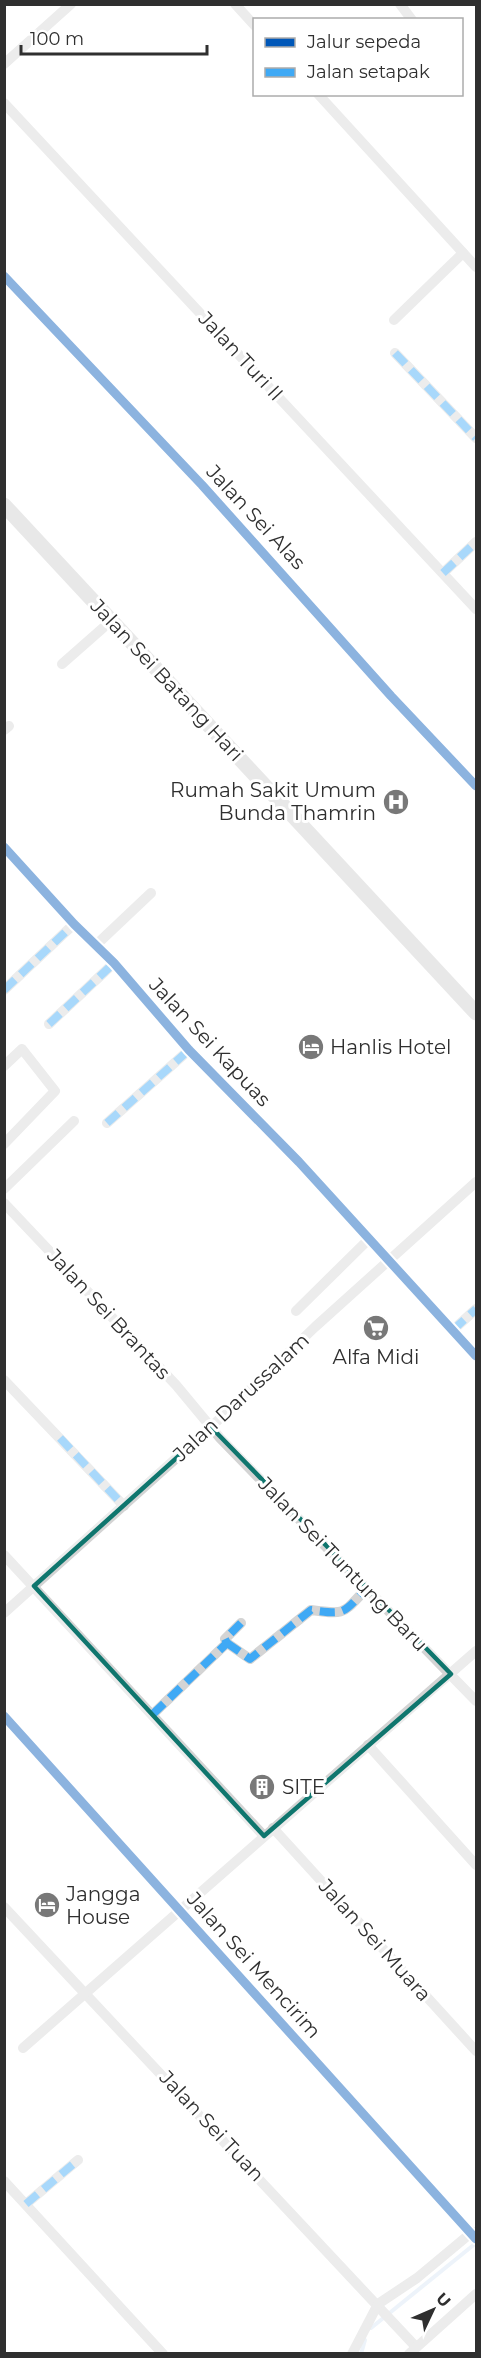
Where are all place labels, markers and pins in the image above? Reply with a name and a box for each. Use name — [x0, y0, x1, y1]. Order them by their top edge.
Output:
place label: Rumah Sakit Umum Bunda Thamrin — [170, 778, 376, 825]
hospital icon: Rumah Sakit Umum Bunda Thamrin — [381, 787, 411, 817]
hotel icon: Hanlis Hotel — [296, 1032, 326, 1062]
place label: Hanlis Hotel — [330, 1035, 451, 1059]
supermarket icon: Alfa Midi — [361, 1313, 391, 1343]
place label: Alfa Midi — [333, 1345, 419, 1369]
building icon: SITE — [247, 1772, 277, 1802]
place label: SITE — [282, 1775, 325, 1799]
place label: Jangga House — [65, 1882, 141, 1929]
hotel icon: Jangga House — [32, 1890, 62, 1920]

